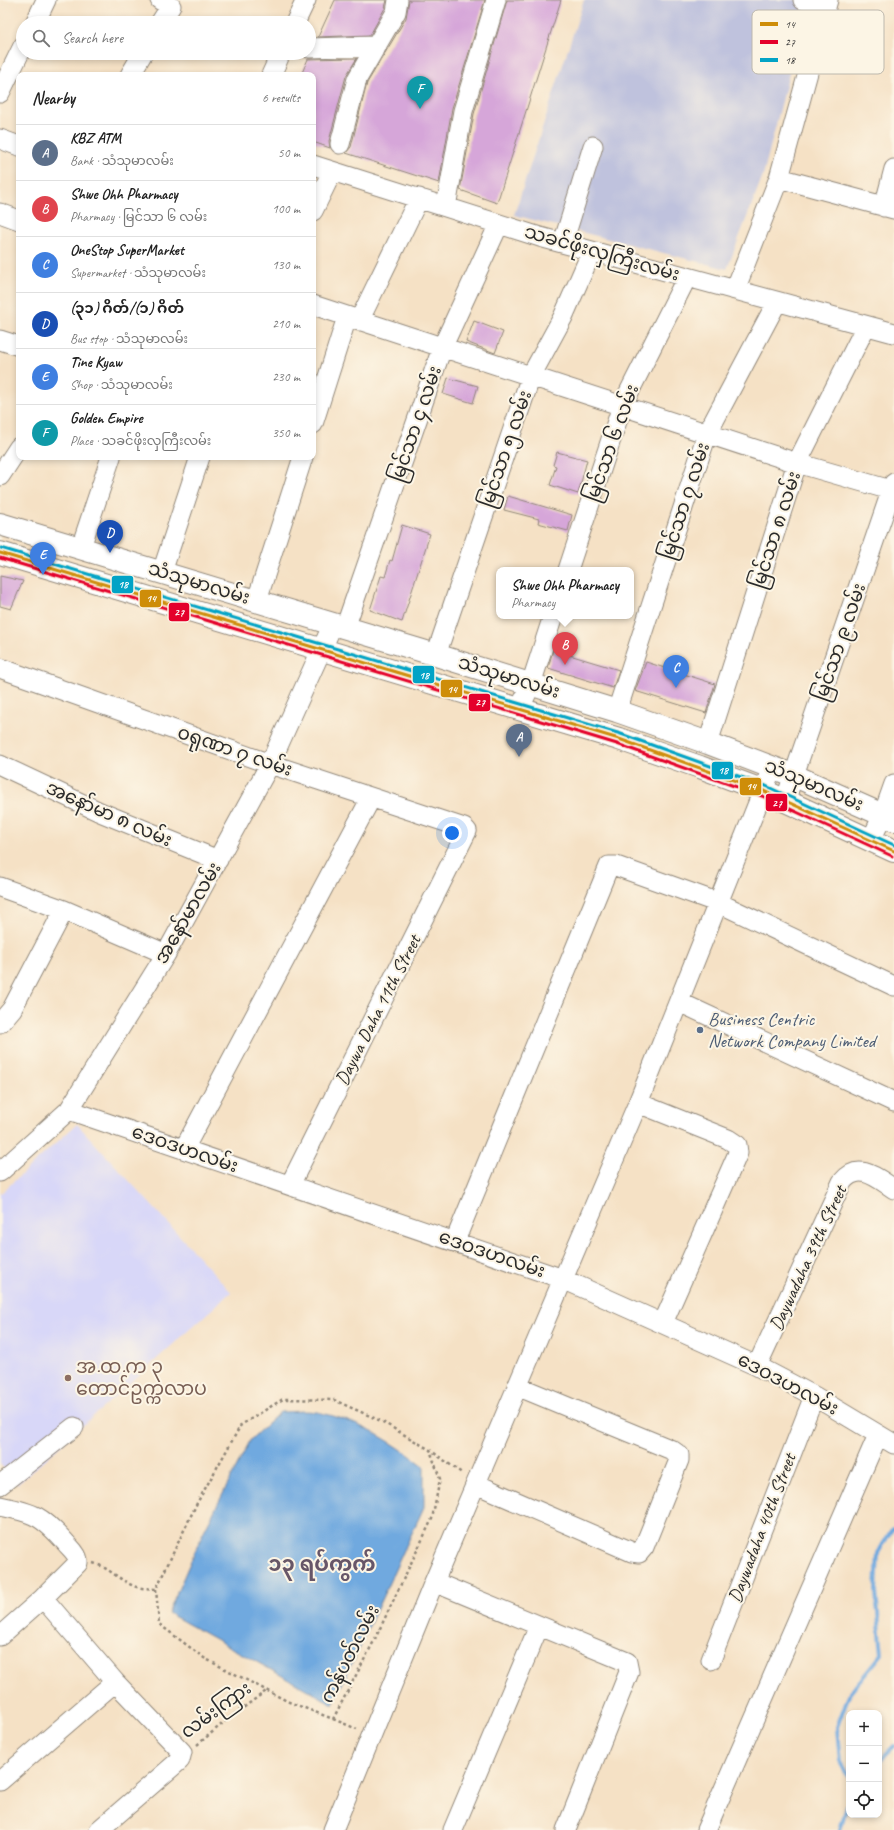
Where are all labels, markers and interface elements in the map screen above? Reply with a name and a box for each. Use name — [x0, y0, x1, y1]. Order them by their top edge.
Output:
legend — [752, 10, 884, 74]
search box — [16, 16, 316, 60]
text: 14 — [785, 17, 796, 31]
icon: search — [30, 27, 52, 49]
text: Search here — [62, 29, 123, 48]
text: 27 — [785, 35, 796, 49]
text: 18 — [785, 53, 796, 67]
pin: F — [407, 76, 433, 109]
text: Nearby — [32, 88, 75, 109]
text: 6 results — [262, 90, 300, 106]
text: KBZ ATM — [70, 129, 121, 148]
text: A — [42, 145, 48, 161]
text: 50 m — [278, 145, 300, 161]
text: Bank · သံသုမာလမ်း — [70, 153, 174, 169]
text: Shwe Ohh Pharmacy — [70, 185, 178, 204]
text: B — [42, 201, 48, 217]
text: 100 m — [272, 201, 300, 217]
text: Pharmacy · မြင်သာ ၆ လမ်း — [70, 209, 207, 225]
street label: သခင်ဖိုးလှကြီးလမ်း — [520, 216, 683, 291]
text: OneStop SuperMarket — [70, 241, 184, 260]
text: C — [42, 257, 48, 273]
text: 130 m — [272, 257, 300, 273]
text: Supermarket · သံသုမာလမ်း — [70, 265, 206, 281]
text: (၃၁) ဂိတ်/(၁) ဂိတ် — [70, 299, 184, 318]
text: D — [41, 316, 49, 332]
text: 210 m — [272, 316, 300, 332]
text: Bus stop · သံသုမာလမ်း — [70, 331, 188, 347]
text: Tine Kyaw — [70, 353, 122, 372]
street label: မြင်သာ ၄ လမ်း — [382, 362, 450, 486]
text: E — [42, 369, 48, 385]
text: 230 m — [272, 369, 300, 385]
text: Shop · သံသုမာလမ်း — [70, 377, 173, 393]
street label: မြင်သာ ၆ လမ်း — [577, 380, 647, 506]
street label: မြင်သာ ၅ လမ်း — [472, 386, 540, 512]
text: Golden Empire — [70, 409, 143, 428]
text: F — [42, 425, 48, 441]
text: 350 m — [272, 425, 300, 441]
text: Place · သခင်ဖိုးလှကြီးလမ်း — [70, 433, 211, 449]
street label: မြင်သာ ၇ လမ်း — [652, 438, 718, 564]
street label: မြင်သာ ၈ လမ်း — [743, 467, 809, 593]
pin: D — [97, 520, 123, 553]
pin: E — [30, 542, 56, 575]
street label: သံသုမာလမ်း — [144, 553, 254, 614]
popup — [496, 567, 634, 619]
line badge: 18 — [111, 575, 134, 594]
text: Shwe Ohh Pharmacy — [511, 576, 619, 595]
text: 18 — [118, 577, 130, 591]
street label: မြင်သာ ၉ လမ်း — [806, 579, 874, 705]
line badge: 14 — [139, 589, 162, 608]
text: 14 — [146, 591, 158, 605]
text: Pharmacy — [511, 595, 555, 611]
line badge: 27 — [168, 602, 190, 622]
text: 27 — [174, 605, 185, 619]
pin: B — [552, 632, 578, 665]
street label: သံသုမာလမ်း — [454, 647, 564, 708]
pin: C — [663, 655, 689, 688]
line badge: 18 — [412, 665, 435, 684]
text: 18 — [419, 668, 431, 682]
line badge: 14 — [440, 679, 463, 698]
text: 14 — [447, 682, 459, 696]
line badge: 27 — [468, 693, 491, 712]
text: 27 — [475, 695, 486, 709]
street label: ၀ရုဏာ ၇ လမ်း — [173, 717, 297, 786]
pin: A — [506, 724, 532, 757]
street label: သံသုမာလမ်း — [759, 751, 868, 820]
line badge: 18 — [711, 761, 734, 780]
text: 18 — [718, 763, 730, 777]
street label: အနော်မာ ၈ လမ်း — [41, 773, 177, 855]
line badge: 14 — [739, 777, 762, 796]
text: 14 — [746, 779, 758, 793]
line badge: 27 — [765, 793, 788, 812]
text: 27 — [772, 796, 783, 810]
your location — [442, 823, 462, 843]
street label: အနော်မာလမ်း — [147, 856, 229, 970]
street label: Daywa Daha 11th Street — [330, 929, 427, 1089]
place label: Business Centric Network Company Limited — [708, 1007, 879, 1053]
marker: Business Centric Network Company Limited — [695, 1025, 705, 1035]
street label: ဒေဝဒဟလမ်း — [129, 1117, 242, 1178]
street label: Daywadaha 39th Street — [764, 1180, 853, 1334]
street label: ဒေဝဒဟလမ်း — [436, 1222, 549, 1283]
street label: ဒေဝဒဟလမ်း — [733, 1345, 844, 1421]
place label: အ.ထ.က ၃ တောင်ဥက္ကလာပ — [76, 1355, 207, 1404]
marker: အ.ထ.က ၃ တောင်ဥက္ကလာပ — [63, 1373, 73, 1383]
street label: Daywadaha 40th Street — [723, 1449, 802, 1606]
district label: ၁၃ ရပ်ကွက် — [268, 1548, 376, 1581]
street label: ကန်ပတ်လမ်း — [312, 1599, 388, 1709]
street label: လမ်းကြား — [174, 1674, 258, 1746]
map controls — [846, 1710, 882, 1818]
button: + — [846, 1710, 882, 1746]
button: − — [846, 1746, 882, 1782]
button: locate — [846, 1782, 882, 1818]

